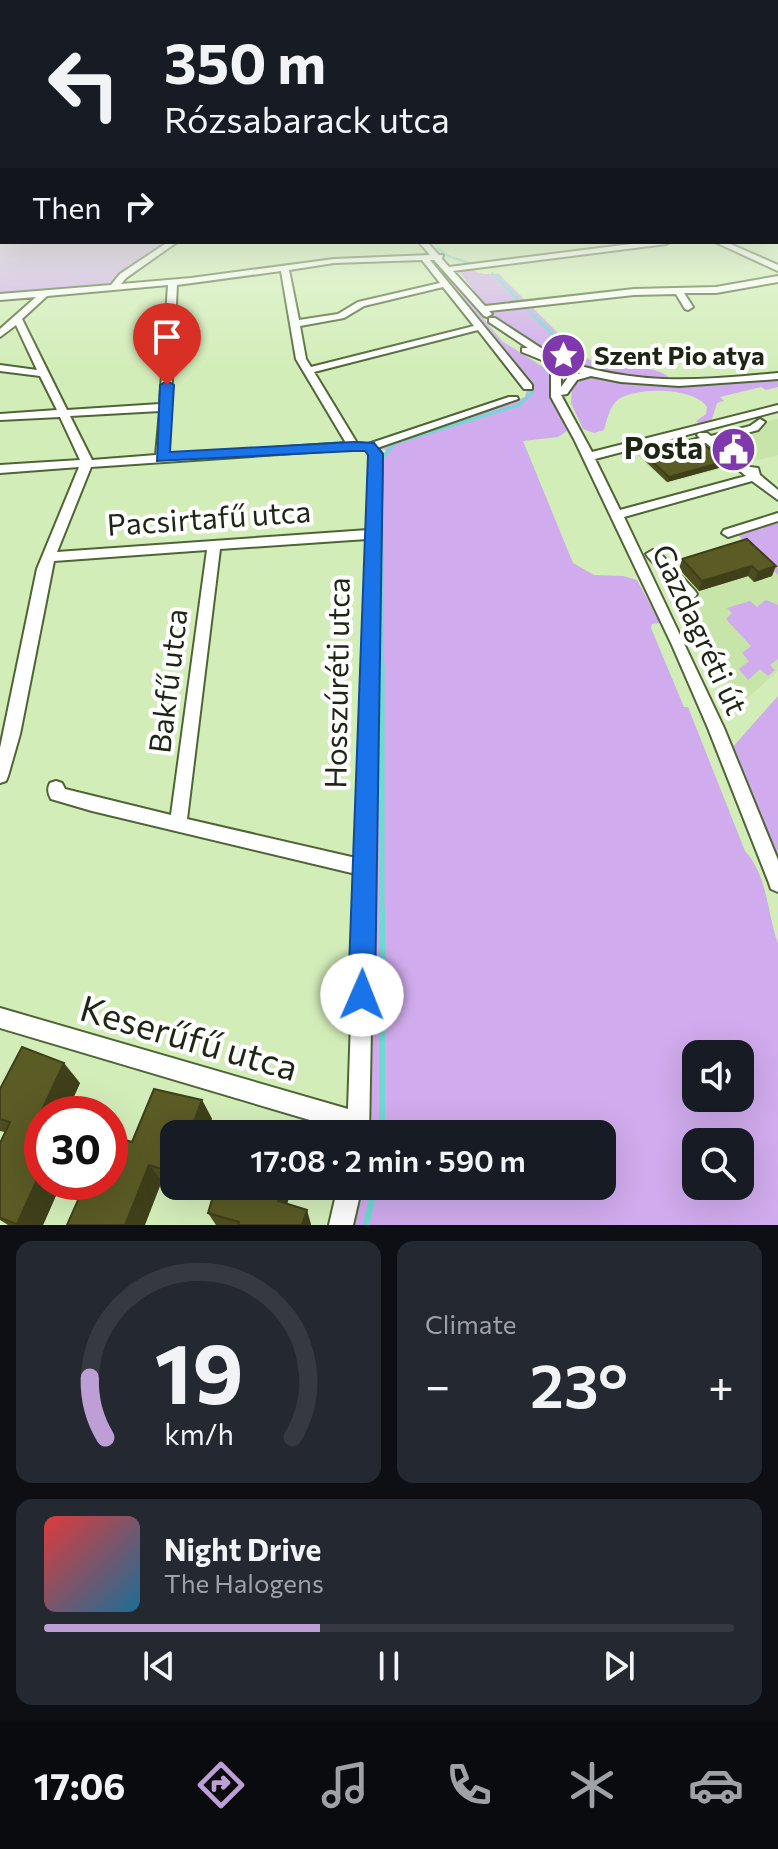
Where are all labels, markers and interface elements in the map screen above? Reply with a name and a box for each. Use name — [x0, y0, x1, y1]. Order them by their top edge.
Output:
text: 350 m — [164, 27, 326, 96]
icon: left — [32, 32, 136, 136]
text: Rózsabarack utca — [164, 96, 450, 140]
icon: right — [117, 184, 161, 228]
text: Then — [32, 188, 101, 225]
pin — [133, 303, 201, 385]
icon: arrive — [145, 315, 189, 359]
place icon: Szent Pio atya — [539, 332, 587, 380]
place label: Szent Pio atya — [594, 339, 765, 370]
public building icon: Posta — [710, 425, 758, 473]
place label: Posta — [624, 428, 703, 465]
street label: Pacsirtafű utca — [106, 491, 312, 542]
street label: Gazdagréti út — [646, 538, 757, 720]
street label: Hosszúréti utca — [315, 577, 356, 789]
street label: Bakfű utca — [139, 606, 194, 755]
position arrow — [320, 953, 404, 1037]
street label: Keserűfű utca — [76, 984, 303, 1088]
map controls — [682, 1040, 754, 1200]
button: sound — [682, 1040, 754, 1112]
speed limit sign: 30 — [24, 1096, 128, 1200]
button: search — [682, 1128, 754, 1200]
text: 17:08 · 2 min · 590 m — [250, 1141, 526, 1178]
text: Climate — [425, 1308, 517, 1339]
text: 19 — [154, 1319, 243, 1421]
text: 23° — [530, 1347, 628, 1420]
text: − — [425, 1357, 450, 1411]
text: + — [708, 1357, 734, 1411]
text: km/h — [164, 1416, 233, 1451]
text: Night Drive — [164, 1530, 321, 1567]
text: The Halogens — [164, 1567, 324, 1598]
icon: previous — [137, 1644, 181, 1688]
icon: pause — [367, 1644, 411, 1688]
icon: next — [597, 1644, 641, 1688]
icon: directions — [193, 1757, 249, 1813]
icon: music — [317, 1757, 373, 1813]
icon: phone — [441, 1757, 497, 1813]
icon: climate — [564, 1757, 620, 1813]
icon: car — [688, 1757, 744, 1813]
text: 17:06 — [34, 1763, 126, 1807]

